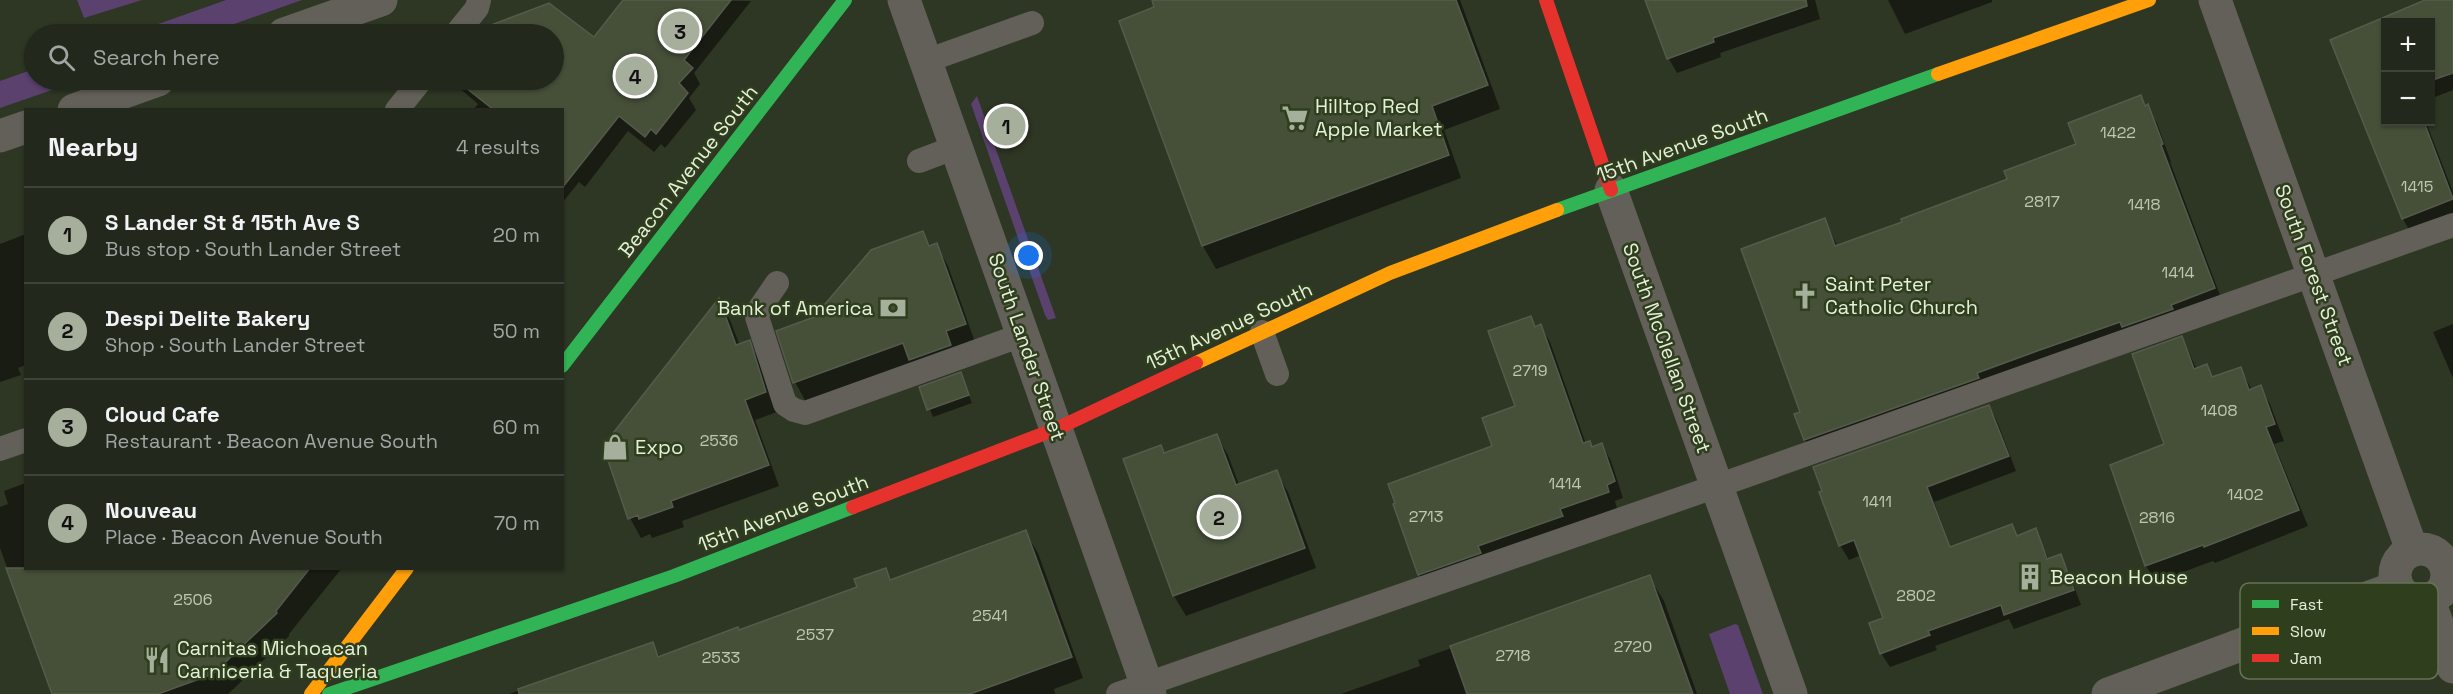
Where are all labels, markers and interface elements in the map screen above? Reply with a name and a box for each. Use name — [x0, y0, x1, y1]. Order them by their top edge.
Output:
pin: 3 — [660, 9, 700, 54]
map controls — [2381, 18, 2435, 126]
button: + — [2381, 18, 2435, 72]
search box — [24, 24, 564, 90]
icon: search — [45, 41, 78, 74]
text: Search here — [93, 43, 220, 71]
pin: 4 — [616, 54, 654, 98]
button: − — [2381, 72, 2435, 126]
street label: Beacon Avenue South — [613, 80, 763, 262]
place label: Hilltop Red Apple Market — [1315, 93, 1442, 142]
street label: 15th Avenue South — [1593, 102, 1771, 188]
supermarket icon: Hilltop Red Apple Market — [1280, 103, 1310, 133]
pin: 1 — [986, 104, 1026, 148]
house number: 1422 — [2100, 122, 2136, 143]
text: Nearby — [48, 130, 138, 164]
text: 4 results — [456, 134, 540, 160]
house number: 1415 — [2401, 176, 2433, 197]
street label: South Forest Street — [2269, 181, 2359, 369]
house number: 2817 — [2024, 191, 2060, 212]
house number: 1418 — [2128, 194, 2161, 215]
text: S Lander St & 15th Ave S — [105, 208, 360, 236]
text: 1 — [63, 222, 72, 248]
text: 20 m — [493, 222, 540, 248]
text: Bus stop · South Lander Street — [105, 236, 401, 262]
street label: South McClellan Street — [1617, 239, 1717, 457]
your location — [1014, 241, 1043, 270]
street label: South Lander Street — [983, 250, 1071, 444]
house number: 1414 — [2162, 262, 2194, 283]
place label: Saint Peter Catholic Church — [1825, 271, 1978, 320]
street label: 15th Avenue South — [1142, 276, 1316, 376]
church icon: Saint Peter Catholic Church — [1790, 281, 1820, 311]
bank icon: Bank of America — [878, 293, 908, 323]
place label: Bank of America — [717, 295, 873, 321]
text: Despi Delite Bakery — [105, 304, 310, 332]
text: 2 — [62, 318, 73, 344]
text: 50 m — [493, 318, 540, 344]
text: Shop · South Lander Street — [105, 332, 365, 358]
house number: 2719 — [1513, 360, 1547, 381]
text: Cloud Cafe — [105, 400, 220, 428]
house number: 1408 — [2201, 400, 2237, 421]
text: 3 — [61, 414, 74, 440]
text: 60 m — [493, 414, 540, 440]
text: Restaurant · Beacon Avenue South — [105, 428, 438, 454]
house number: 2536 — [700, 430, 738, 451]
shop icon: Expo — [600, 432, 630, 462]
place label: Expo — [635, 434, 683, 460]
street label: 15th Avenue South — [694, 468, 872, 558]
house number: 1414 — [1549, 473, 1581, 494]
house number: 1402 — [2227, 484, 2263, 505]
house number: 1411 — [1862, 491, 1892, 512]
pin: 2 — [1200, 494, 1238, 540]
text: Nouveau — [105, 496, 197, 524]
house number: 2713 — [1409, 506, 1443, 527]
house number: 2816 — [2139, 507, 2175, 528]
text: 4 — [61, 510, 74, 536]
text: 70 m — [494, 510, 540, 536]
text: Place · Beacon Avenue South — [105, 524, 383, 550]
building icon: Beacon House — [2015, 562, 2045, 592]
place label: Beacon House — [2050, 564, 2188, 590]
legend — [2240, 583, 2438, 679]
house number: 2802 — [1896, 585, 1936, 606]
house number: 2506 — [173, 589, 213, 610]
text: Fast — [2290, 594, 2323, 615]
house number: 2541 — [972, 605, 1008, 626]
text: Slow — [2290, 621, 2326, 642]
house number: 2537 — [796, 624, 834, 645]
place label: Carnitas Michoacan Carniceria & Taqueria — [177, 635, 378, 684]
house number: 2720 — [1614, 636, 1652, 657]
restaurant icon: Carnitas Michoacan Carniceria & Taqueria — [142, 645, 172, 675]
house number: 2718 — [1495, 645, 1531, 666]
house number: 2533 — [702, 647, 740, 668]
text: Jam — [2290, 648, 2322, 669]

